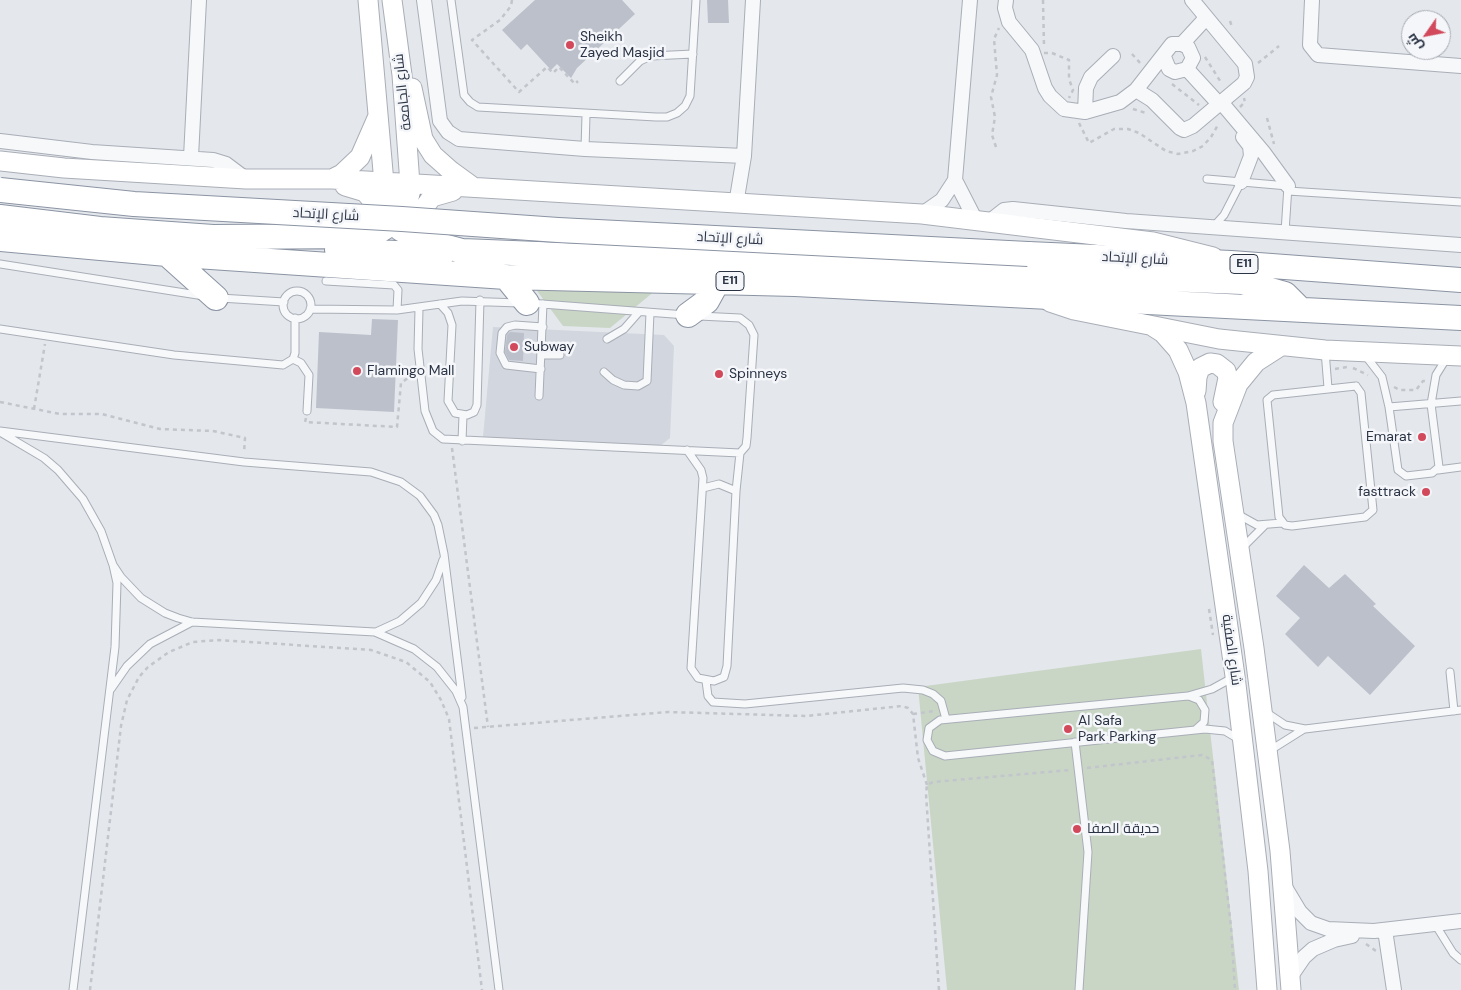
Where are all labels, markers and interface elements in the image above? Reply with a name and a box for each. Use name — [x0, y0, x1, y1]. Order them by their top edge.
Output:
north arrow — [1401, 10, 1451, 60]
place label: Sheikh Zayed Masjid — [580, 29, 665, 62]
text: ش — [1402, 30, 1427, 55]
marker: Sheikh Zayed Masjid — [564, 39, 576, 51]
street label: شارع الجامعة — [391, 53, 415, 131]
street label: شارع الإتحاد — [292, 205, 360, 225]
street label: شارع الإتحاد — [696, 229, 764, 249]
street label: شارع الإتحاد — [1101, 249, 1169, 269]
road number: E11 — [1230, 254, 1258, 274]
road number: E11 — [716, 272, 744, 290]
place label: Subway — [524, 339, 574, 355]
marker: Subway — [508, 341, 520, 353]
place label: Flamingo Mall — [367, 363, 454, 379]
marker: Flamingo Mall — [351, 365, 363, 377]
place label: Spinneys — [729, 366, 787, 382]
marker: Spinneys — [713, 368, 725, 380]
place label: Emarat — [1366, 429, 1412, 445]
marker: Emarat — [1416, 431, 1428, 443]
place label: fasttrack — [1358, 484, 1416, 500]
marker: fasttrack — [1420, 486, 1432, 498]
street label: شارع الصفية — [1218, 613, 1244, 687]
place label: Al Safa Park Parking — [1078, 713, 1156, 746]
marker: Al Safa Park Parking — [1062, 723, 1074, 735]
place label: حديقة الصفا — [1087, 821, 1159, 837]
marker: حديقة الصفا — [1071, 823, 1083, 835]

